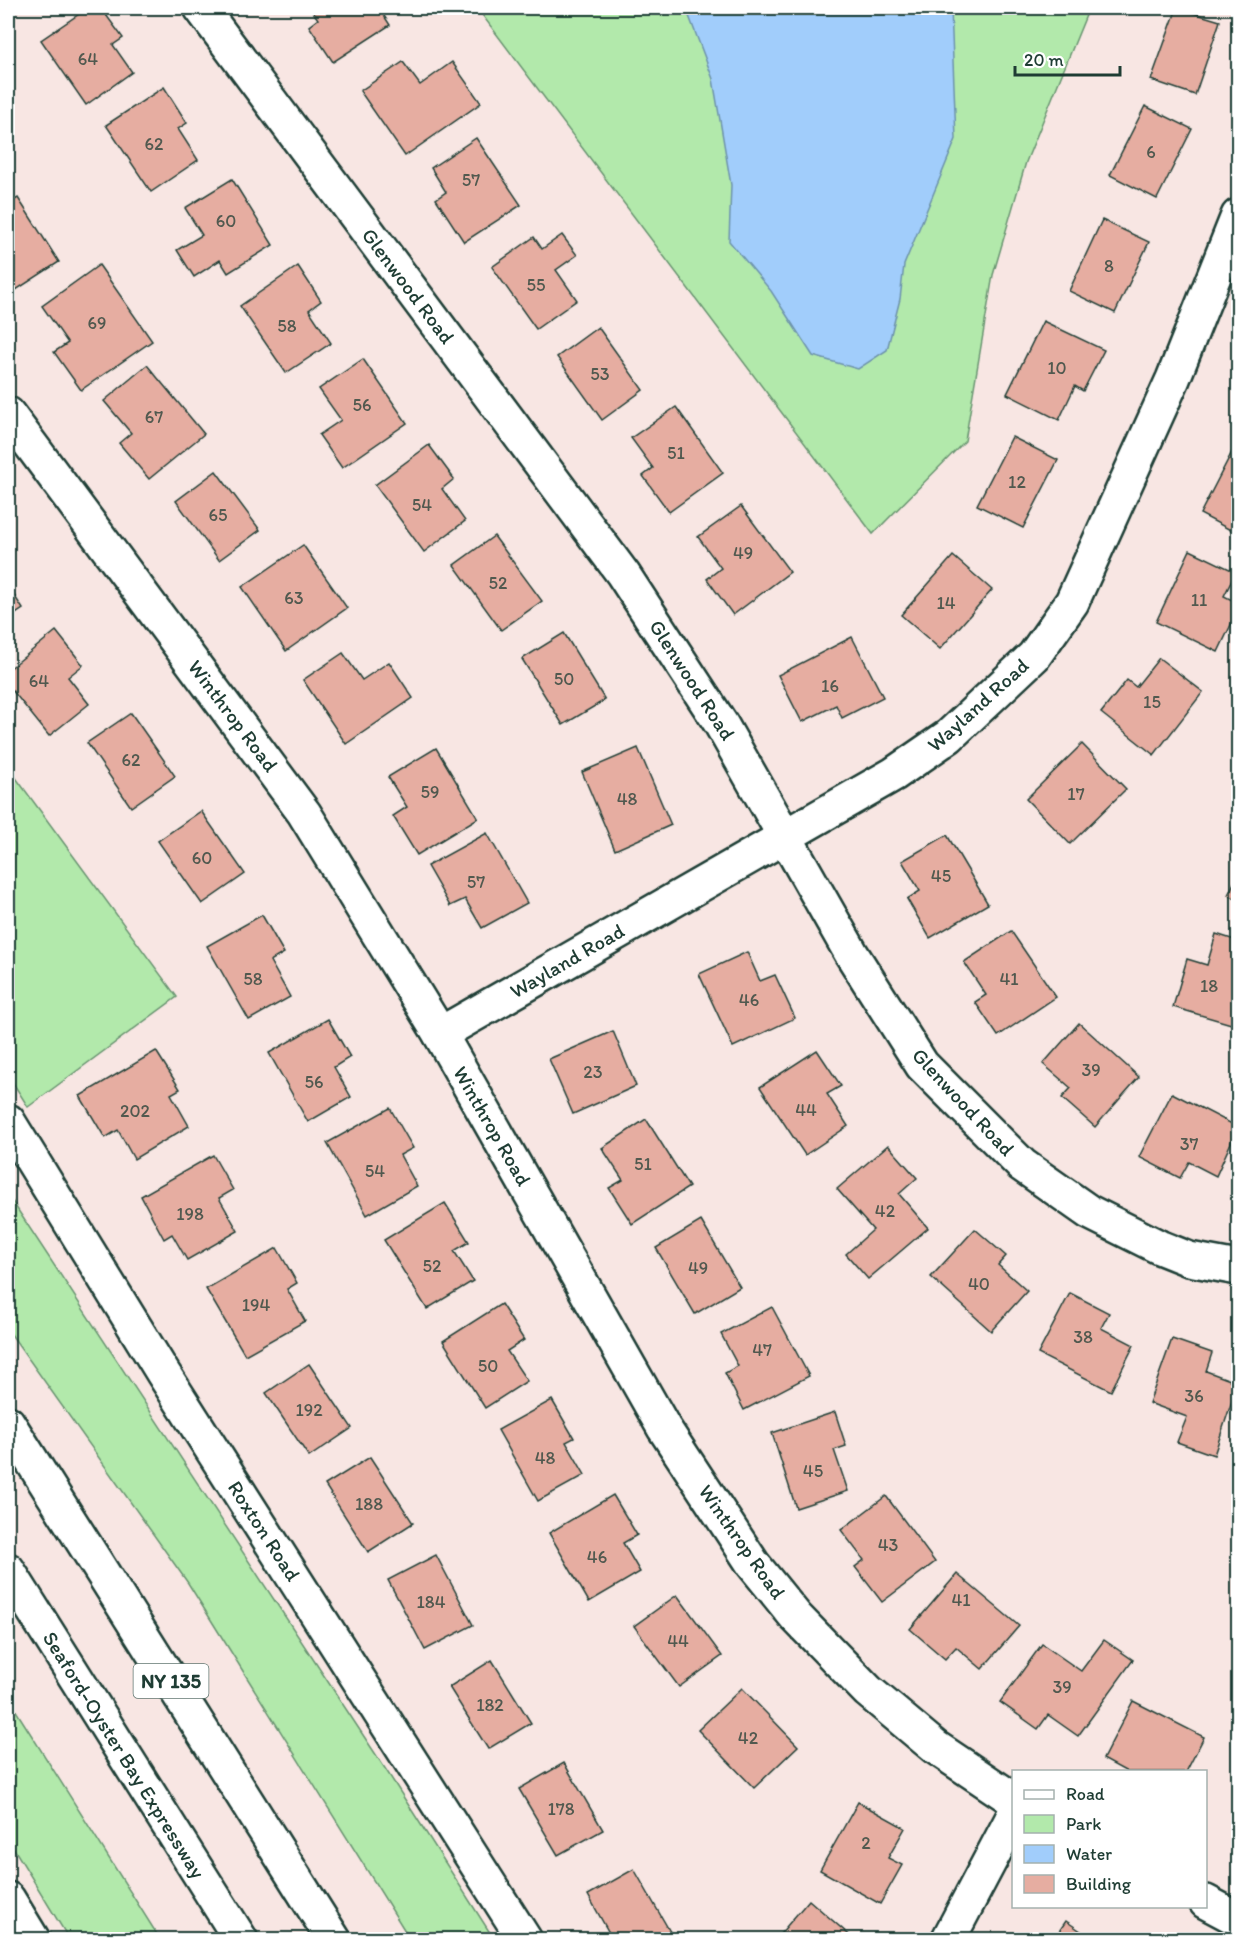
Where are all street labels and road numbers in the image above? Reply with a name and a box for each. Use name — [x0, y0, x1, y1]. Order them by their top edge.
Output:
street label: Glenwood Road — [357, 223, 460, 349]
street label: Glenwood Road — [644, 615, 741, 745]
street label: Wayland Road — [922, 653, 1034, 757]
street label: Winthrop Road — [183, 655, 284, 777]
street label: Wayland Road — [505, 918, 628, 1003]
street label: Glenwood Road — [907, 1042, 1020, 1161]
street label: Winthrop Road — [448, 1061, 537, 1191]
street label: Roxton Road — [223, 1476, 306, 1586]
street label: Winthrop Road — [694, 1480, 791, 1604]
street label: Seaford-Oyster Bay Expressway — [38, 1627, 211, 1883]
road number: NY 135 — [134, 1664, 208, 1698]

